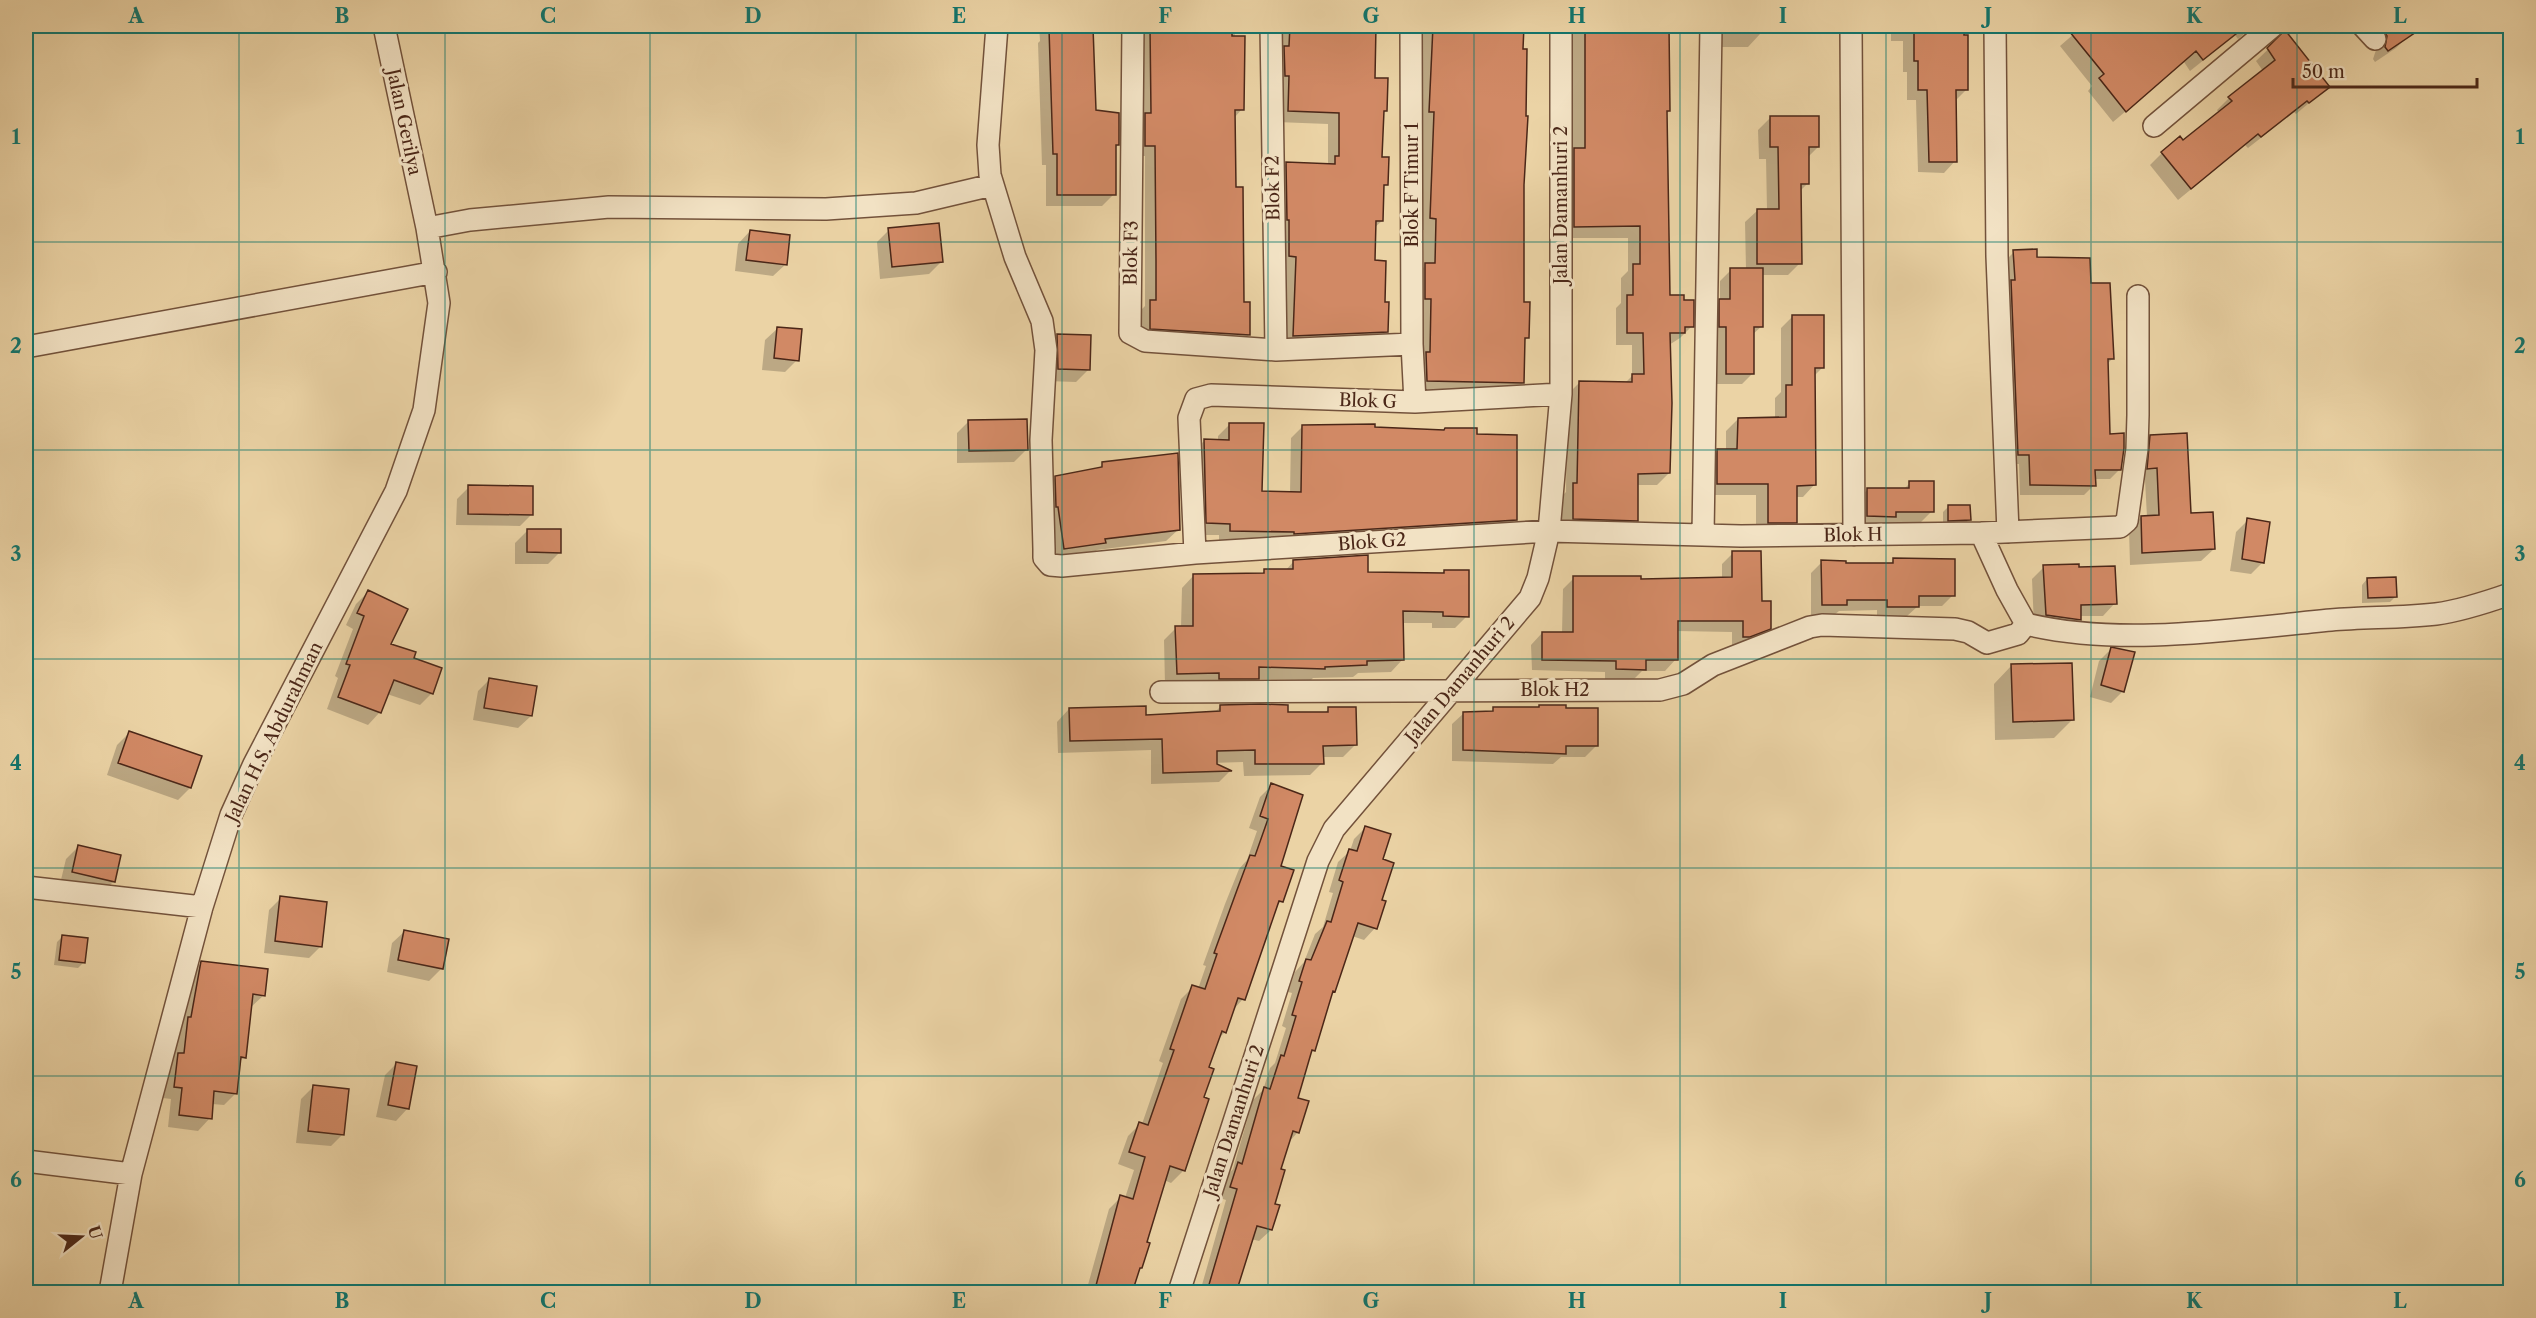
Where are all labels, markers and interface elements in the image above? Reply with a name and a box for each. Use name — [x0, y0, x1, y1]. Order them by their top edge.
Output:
text: A — [127, 4, 144, 28]
text: B — [335, 4, 350, 28]
text: C — [540, 4, 556, 28]
text: D — [744, 4, 762, 28]
text: E — [952, 4, 966, 28]
text: F — [1158, 4, 1172, 28]
text: G — [1363, 4, 1380, 28]
text: H — [1568, 4, 1586, 28]
text: I — [1779, 4, 1787, 28]
text: J — [1980, 4, 1992, 28]
text: K — [2186, 4, 2203, 28]
text: L — [2393, 4, 2407, 28]
scale bar — [2293, 51, 2478, 89]
text: 50 m — [2302, 61, 2345, 83]
street label: Jalan Gerilya — [381, 64, 426, 178]
street label: Blok F Timur 1 — [1401, 122, 1423, 248]
text: 1 — [12, 125, 21, 149]
text: 1 — [2516, 125, 2525, 149]
street label: Jalan Damanhuri 2 — [1550, 126, 1572, 287]
street label: Blok F2 — [1261, 155, 1285, 221]
street label: Blok F3 — [1119, 220, 1143, 286]
text: 2 — [10, 334, 22, 358]
text: 2 — [2514, 334, 2526, 358]
street label: Blok G — [1339, 389, 1398, 413]
street label: Blok H — [1823, 523, 1883, 547]
street label: Blok G2 — [1337, 529, 1407, 555]
text: 3 — [10, 542, 22, 566]
text: 3 — [2514, 542, 2526, 566]
street label: Jalan Damanhuri 2 — [1399, 612, 1519, 750]
street label: Jalan H.S. Abdurahman — [219, 638, 327, 829]
street label: Blok H2 — [1520, 679, 1590, 701]
text: 4 — [10, 751, 22, 775]
text: 4 — [2514, 751, 2526, 775]
text: 5 — [10, 960, 22, 984]
text: 5 — [2514, 960, 2526, 984]
street label: Jalan Damanhuri 2 — [1198, 1042, 1269, 1203]
text: 6 — [10, 1168, 22, 1192]
text: 6 — [2514, 1168, 2526, 1192]
north arrow — [51, 1207, 111, 1267]
text: U — [84, 1223, 107, 1242]
text: A — [127, 1289, 144, 1313]
text: B — [335, 1289, 350, 1313]
text: C — [540, 1289, 556, 1313]
text: D — [744, 1289, 762, 1313]
text: E — [952, 1289, 966, 1313]
text: F — [1158, 1289, 1172, 1313]
text: G — [1363, 1289, 1380, 1313]
text: H — [1568, 1289, 1586, 1313]
text: I — [1779, 1289, 1787, 1313]
text: J — [1980, 1289, 1992, 1313]
text: K — [2186, 1289, 2203, 1313]
text: L — [2393, 1289, 2407, 1313]

